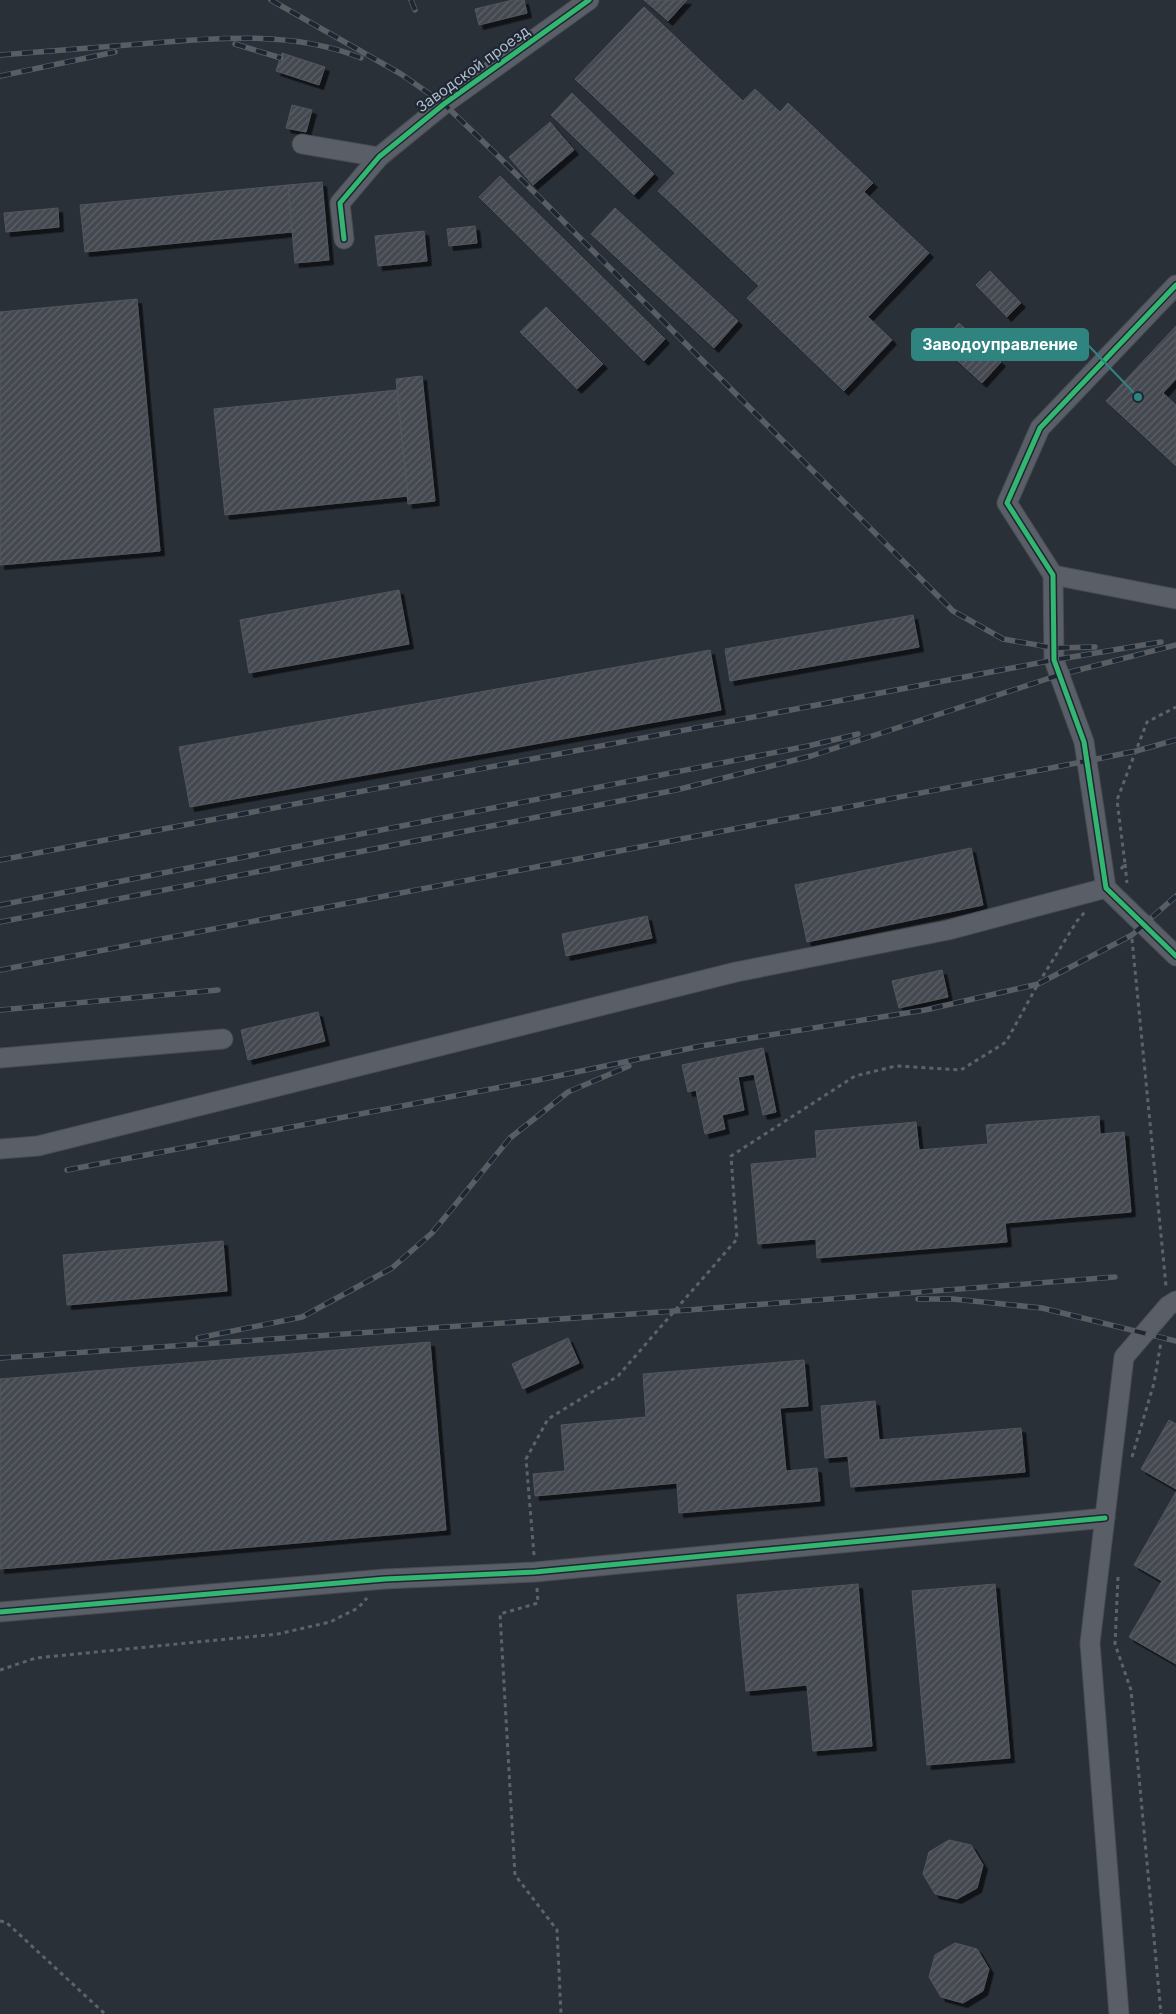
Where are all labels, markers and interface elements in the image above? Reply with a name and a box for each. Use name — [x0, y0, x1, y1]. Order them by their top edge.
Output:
street label: Заводской проезд — [412, 21, 533, 116]
callout: Заводоуправление — [912, 329, 1088, 360]
text: Заводоуправление — [922, 334, 1078, 354]

